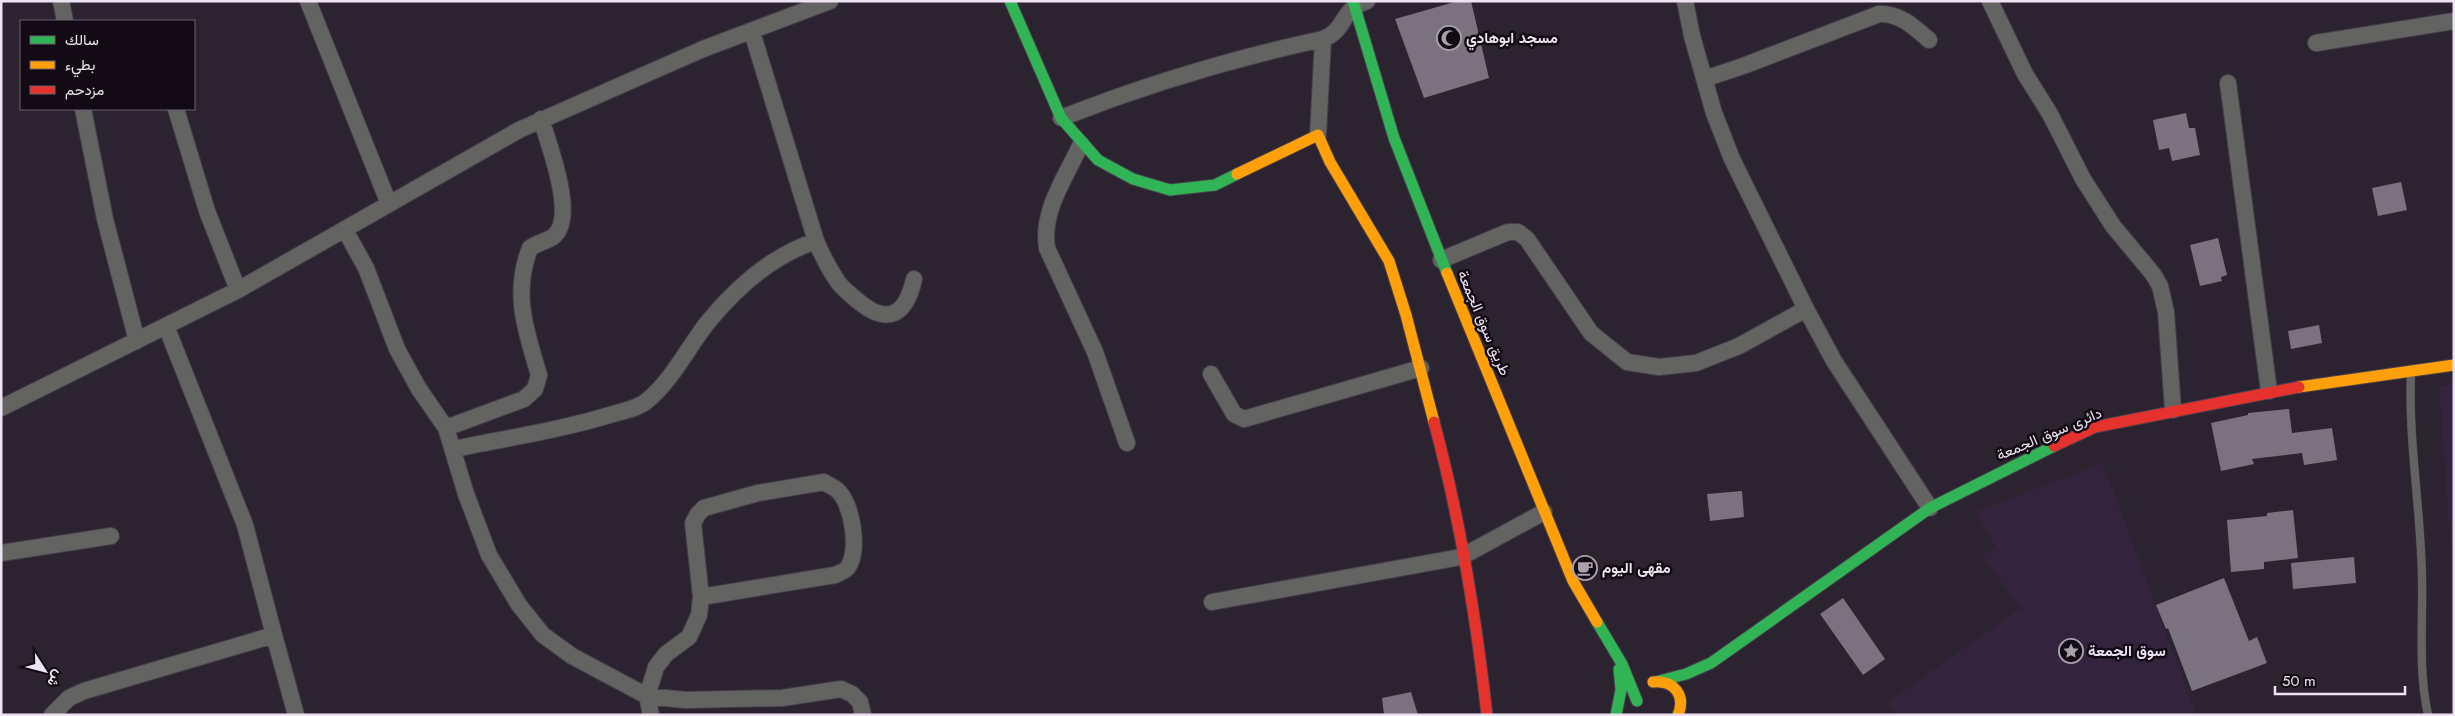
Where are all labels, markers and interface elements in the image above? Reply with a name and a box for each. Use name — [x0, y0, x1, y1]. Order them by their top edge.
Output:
legend — [20, 20, 195, 110]
mosque icon: مسجد ابوهادي — [1436, 25, 1462, 51]
place label: مسجد ابوهادي — [1466, 27, 1558, 51]
text: سالك — [65, 29, 99, 51]
text: بطيء — [65, 54, 95, 78]
text: مزدحم — [65, 79, 104, 101]
street label: طريق سوق الجمعة — [1452, 267, 1516, 379]
street label: دائرى سوق الجمعة — [1993, 402, 2105, 466]
cafe icon: مقهى اليوم — [1572, 555, 1598, 581]
place label: مقهى اليوم — [1602, 557, 1671, 579]
place icon: سوق الجمعة — [2058, 638, 2084, 664]
place label: سوق الجمعة — [2088, 640, 2166, 662]
north arrow — [20, 646, 70, 696]
scale bar — [2275, 664, 2405, 696]
text: ش — [42, 666, 69, 691]
text: 50 m — [2282, 670, 2316, 692]

